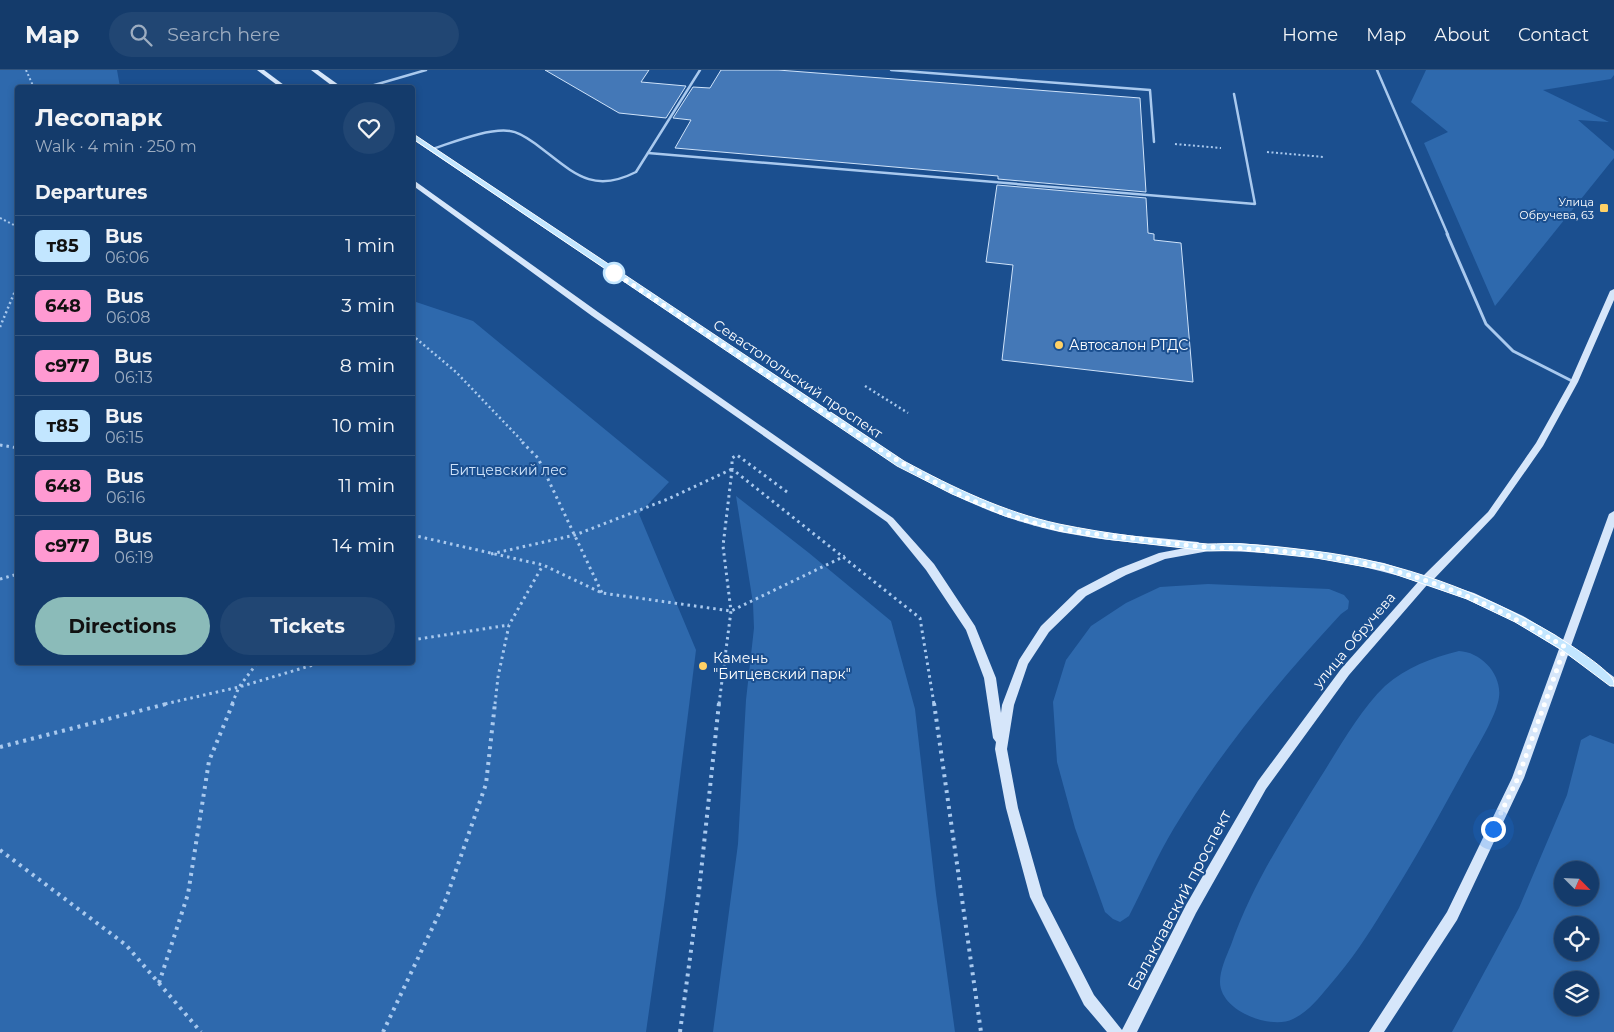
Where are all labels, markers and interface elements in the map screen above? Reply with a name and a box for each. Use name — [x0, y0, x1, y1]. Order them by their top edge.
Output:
search box — [109, 12, 459, 57]
text: Map — [25, 20, 79, 49]
icon: search — [127, 21, 155, 49]
text: Search here — [167, 23, 280, 46]
text: Home — [1282, 24, 1338, 46]
text: Map — [1366, 24, 1406, 46]
text: About — [1434, 24, 1490, 46]
text: Contact — [1518, 24, 1589, 46]
button: heart — [343, 102, 395, 154]
text: Лесопарк — [35, 103, 162, 132]
text: Walk · 4 min · 250 m — [35, 137, 197, 156]
text: Departures — [35, 181, 147, 204]
place label: Улица Обручева, 63 — [1519, 195, 1594, 222]
marker: Улица Обручева, 63 — [1598, 202, 1610, 214]
text: Bus — [105, 225, 143, 248]
text: 1 min — [345, 234, 395, 257]
text: т85 — [46, 235, 79, 257]
text: 06:06 — [105, 248, 149, 267]
unlabelled marker — [603, 262, 625, 284]
text: Bus — [106, 285, 144, 308]
text: 3 min — [341, 294, 395, 317]
text: 648 — [45, 295, 81, 317]
text: 06:08 — [106, 308, 150, 327]
street label: Севастопольский проспект — [710, 315, 886, 443]
place label: Автосалон РТДС — [1069, 336, 1188, 354]
marker: Автосалон РТДС — [1053, 339, 1065, 351]
text: Bus — [114, 345, 152, 368]
text: 8 min — [340, 354, 395, 377]
text: с977 — [45, 355, 89, 377]
text: 06:13 — [114, 368, 153, 387]
text: Bus — [105, 405, 143, 428]
text: 10 min — [332, 414, 395, 437]
text: т85 — [46, 415, 79, 437]
text: 06:15 — [105, 428, 144, 447]
park label: Битцевский лес — [449, 461, 567, 479]
text: Bus — [106, 465, 144, 488]
text: 11 min — [338, 474, 395, 497]
text: 648 — [45, 475, 81, 497]
text: 06:16 — [106, 488, 145, 507]
text: Bus — [114, 525, 152, 548]
text: 14 min — [332, 534, 395, 557]
text: с977 — [45, 535, 89, 557]
text: 06:19 — [114, 548, 154, 567]
street label: улица Обручева — [1308, 588, 1399, 692]
button: Directions — [35, 597, 210, 655]
button: Tickets — [220, 597, 395, 655]
place label: Камень "Битцевский парк" — [713, 649, 851, 683]
marker: Камень "Битцевский парк" — [697, 660, 709, 672]
street label: Балаклавский проспект — [1124, 806, 1235, 994]
your location — [1481, 817, 1506, 842]
north arrow — [1554, 861, 1599, 906]
map controls — [1554, 861, 1599, 1016]
button: locate — [1554, 916, 1599, 961]
button: layers — [1554, 971, 1599, 1016]

